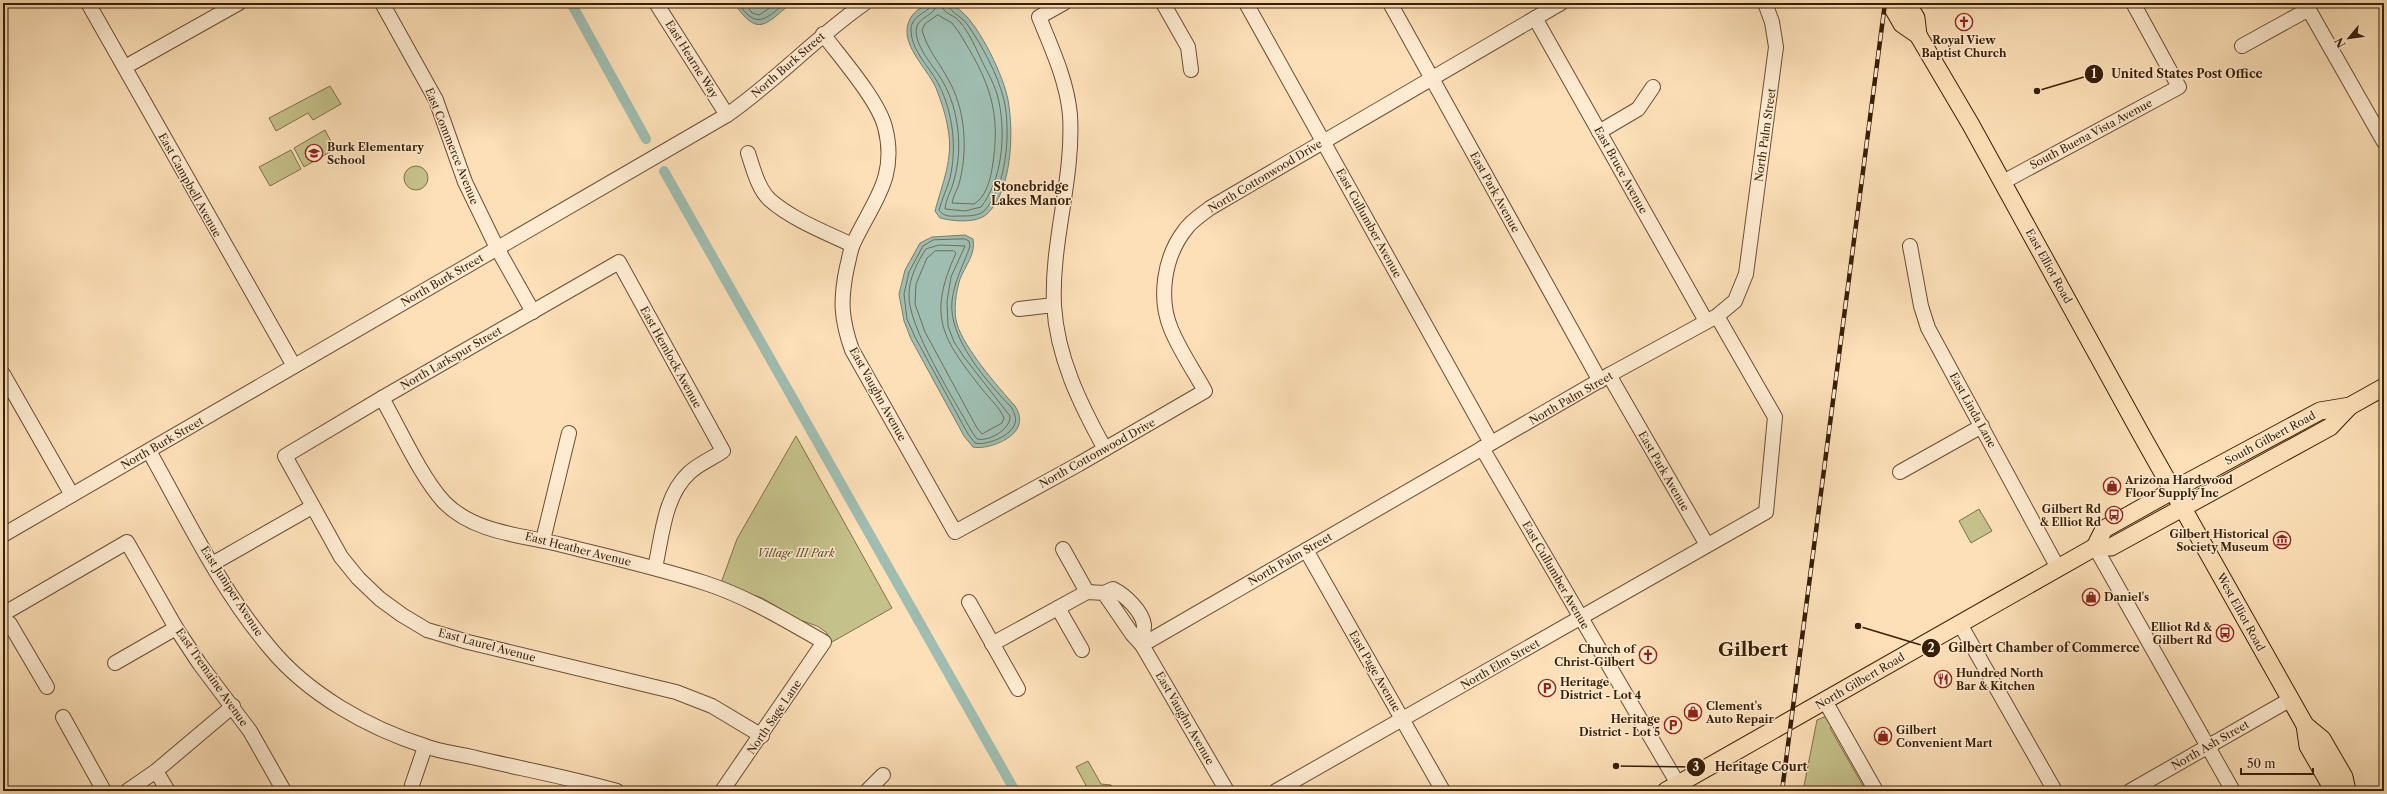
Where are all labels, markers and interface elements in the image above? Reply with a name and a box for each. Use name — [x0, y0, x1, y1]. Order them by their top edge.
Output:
church icon: Royal View Baptist Church — [1954, 12, 1974, 32]
street label: East Hearne Way — [662, 18, 722, 101]
north arrow — [2329, 18, 2369, 58]
street label: North Burk Street — [748, 29, 828, 101]
place label: Royal View Baptist Church — [1922, 33, 2007, 60]
text: N — [2332, 35, 2349, 50]
callout: United States Post Office — [2084, 62, 2271, 86]
text: 1 — [2091, 66, 2097, 81]
text: United States Post Office — [2111, 66, 2263, 81]
street label: East Commerce Avenue — [422, 86, 482, 206]
street label: North Palm Street — [1751, 87, 1779, 183]
street label: South Buena Vista Avenue — [2027, 96, 2155, 172]
street label: East Bruce Avenue — [1591, 124, 1651, 216]
street label: East Campbell Avenue — [155, 130, 225, 240]
street label: North Cottonwood Drive — [1205, 136, 1325, 216]
place label: Burk Elementary School — [327, 140, 424, 167]
school or university icon: Burk Elementary School — [304, 143, 324, 163]
street label: East Park Avenue — [1467, 149, 1523, 235]
street label: East Cullumber Avenue — [1333, 166, 1405, 280]
district label: Stonebridge Lakes Manor — [991, 179, 1071, 208]
street label: East Elliot Road — [2023, 226, 2075, 306]
street label: North Burk Street — [398, 251, 486, 309]
street label: East Hemlock Avenue — [637, 304, 705, 410]
street label: North Larkspur Street — [398, 323, 504, 393]
street label: East Vaughn Avenue — [846, 345, 910, 443]
street label: North Palm Street — [1527, 368, 1615, 428]
street label: East Linda Lane — [1947, 370, 1999, 450]
street label: South Gilbert Road — [2222, 408, 2318, 468]
street label: North Burk Street — [118, 414, 206, 472]
street label: North Cottonwood Drive — [1036, 415, 1158, 491]
street label: East Park Avenue — [1635, 428, 1693, 514]
place label: Arizona Hardwood Floor Supply Inc — [2124, 473, 2234, 500]
shop icon: Arizona Hardwood Floor Supply Inc — [2102, 476, 2122, 496]
place label: Gilbert Rd & Elliot Rd — [2040, 502, 2102, 529]
bus stop icon: Gilbert Rd & Elliot Rd — [2104, 505, 2124, 525]
street label: East Cullumber Avenue — [1519, 518, 1593, 632]
place label: Gilbert Historical Society Museum — [2170, 527, 2269, 554]
street label: East Heather Avenue — [523, 529, 633, 569]
street label: North Palm Street — [1246, 529, 1334, 589]
museum icon: Gilbert Historical Society Museum — [2272, 530, 2292, 550]
street label: East Juniper Avenue — [198, 543, 266, 639]
park label: Village III Park — [757, 546, 835, 560]
street label: West Elliot Road — [2213, 570, 2268, 654]
shop icon: Daniel's — [2081, 587, 2101, 607]
place label: Daniel's — [2104, 590, 2149, 604]
place label: Elliot Rd & Gilbert Rd — [2151, 620, 2213, 647]
bus stop icon: Elliot Rd & Gilbert Rd — [2215, 623, 2235, 643]
street label: East Tremaine Avenue — [173, 625, 251, 729]
street label: East Laurel Avenue — [437, 625, 537, 665]
street label: East Page Avenue — [1346, 628, 1404, 714]
street label: North Elm Street — [1458, 636, 1542, 692]
callout: Gilbert Chamber of Commerce — [1921, 636, 2148, 660]
district label: Gilbert — [1718, 638, 1788, 661]
text: 2 — [1927, 640, 1935, 655]
text: Gilbert Chamber of Commerce — [1948, 640, 2140, 655]
place label: Church of Christ-Gilbert — [1554, 642, 1636, 669]
church icon: Church of Christ-Gilbert — [1638, 645, 1658, 665]
street label: North Gilbert Road — [1813, 650, 1907, 712]
place label: Hundred North Bar & Kitchen — [1956, 666, 2044, 693]
street label: East Vaughn Avenue — [1153, 669, 1217, 767]
restaurant icon: Hundred North Bar & Kitchen — [1933, 669, 1953, 689]
place label: Heritage District - Lot 4 — [1560, 675, 1642, 702]
street label: North Sage Lane — [744, 677, 804, 757]
parking icon: Heritage District - Lot 4 — [1537, 678, 1557, 698]
place label: Clement's Auto Repair — [1705, 699, 1774, 726]
shop icon: Clement's Auto Repair — [1683, 702, 1703, 722]
place label: Heritage District - Lot 5 — [1579, 712, 1660, 739]
parking icon: Heritage District - Lot 5 — [1663, 715, 1683, 735]
street label: North Ash Street — [2169, 717, 2251, 773]
place label: Gilbert Convenient Mart — [1896, 723, 1993, 750]
shop icon: Gilbert Convenient Mart — [1873, 726, 1893, 746]
scale bar — [2241, 750, 2313, 776]
callout: Heritage Court — [1686, 755, 1815, 779]
text: 50 m — [2247, 756, 2276, 771]
text: 3 — [1693, 759, 1700, 774]
text: Heritage Court — [1715, 759, 1808, 774]

